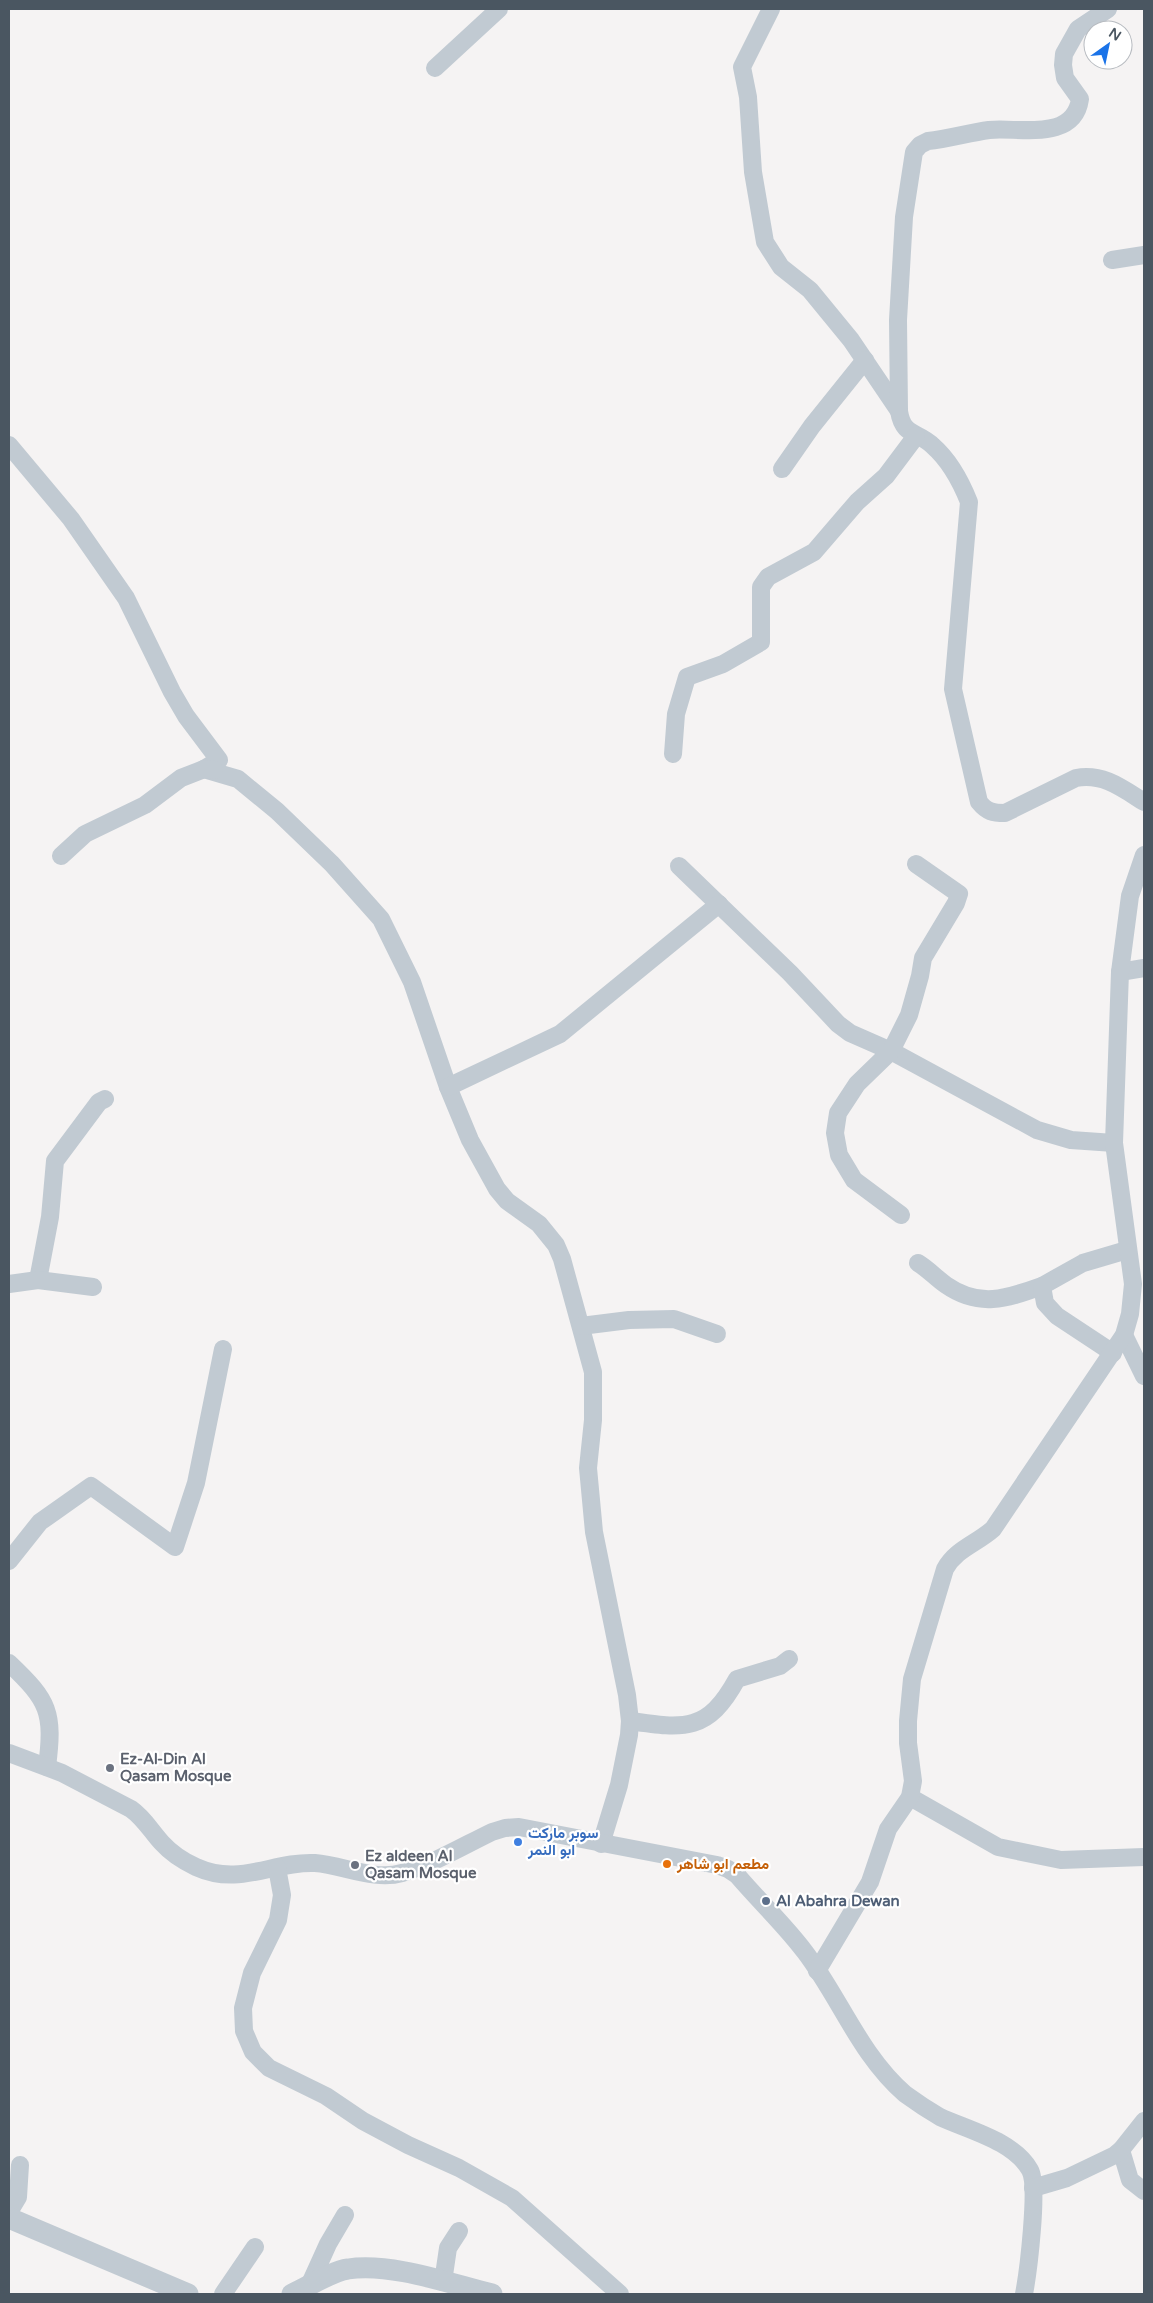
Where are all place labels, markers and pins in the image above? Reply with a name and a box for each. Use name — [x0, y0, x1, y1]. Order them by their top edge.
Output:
place label: Ez-Al-Din Al Qasam Mosque — [120, 1750, 232, 1786]
marker: Ez-Al-Din Al Qasam Mosque — [104, 1762, 116, 1774]
place label: سوبر ماركت ابو النمر — [527, 1824, 598, 1859]
marker: سوبر ماركت ابو النمر — [512, 1836, 524, 1848]
place label: Ez aldeen Al Qasam Mosque — [365, 1847, 477, 1883]
place label: مطعم ابو شاهر — [676, 1855, 769, 1874]
marker: مطعم ابو شاهر — [661, 1858, 673, 1870]
marker: Ez aldeen Al Qasam Mosque — [349, 1859, 361, 1871]
place label: Al Abahra Dewan — [776, 1892, 900, 1910]
marker: Al Abahra Dewan — [760, 1895, 772, 1907]

